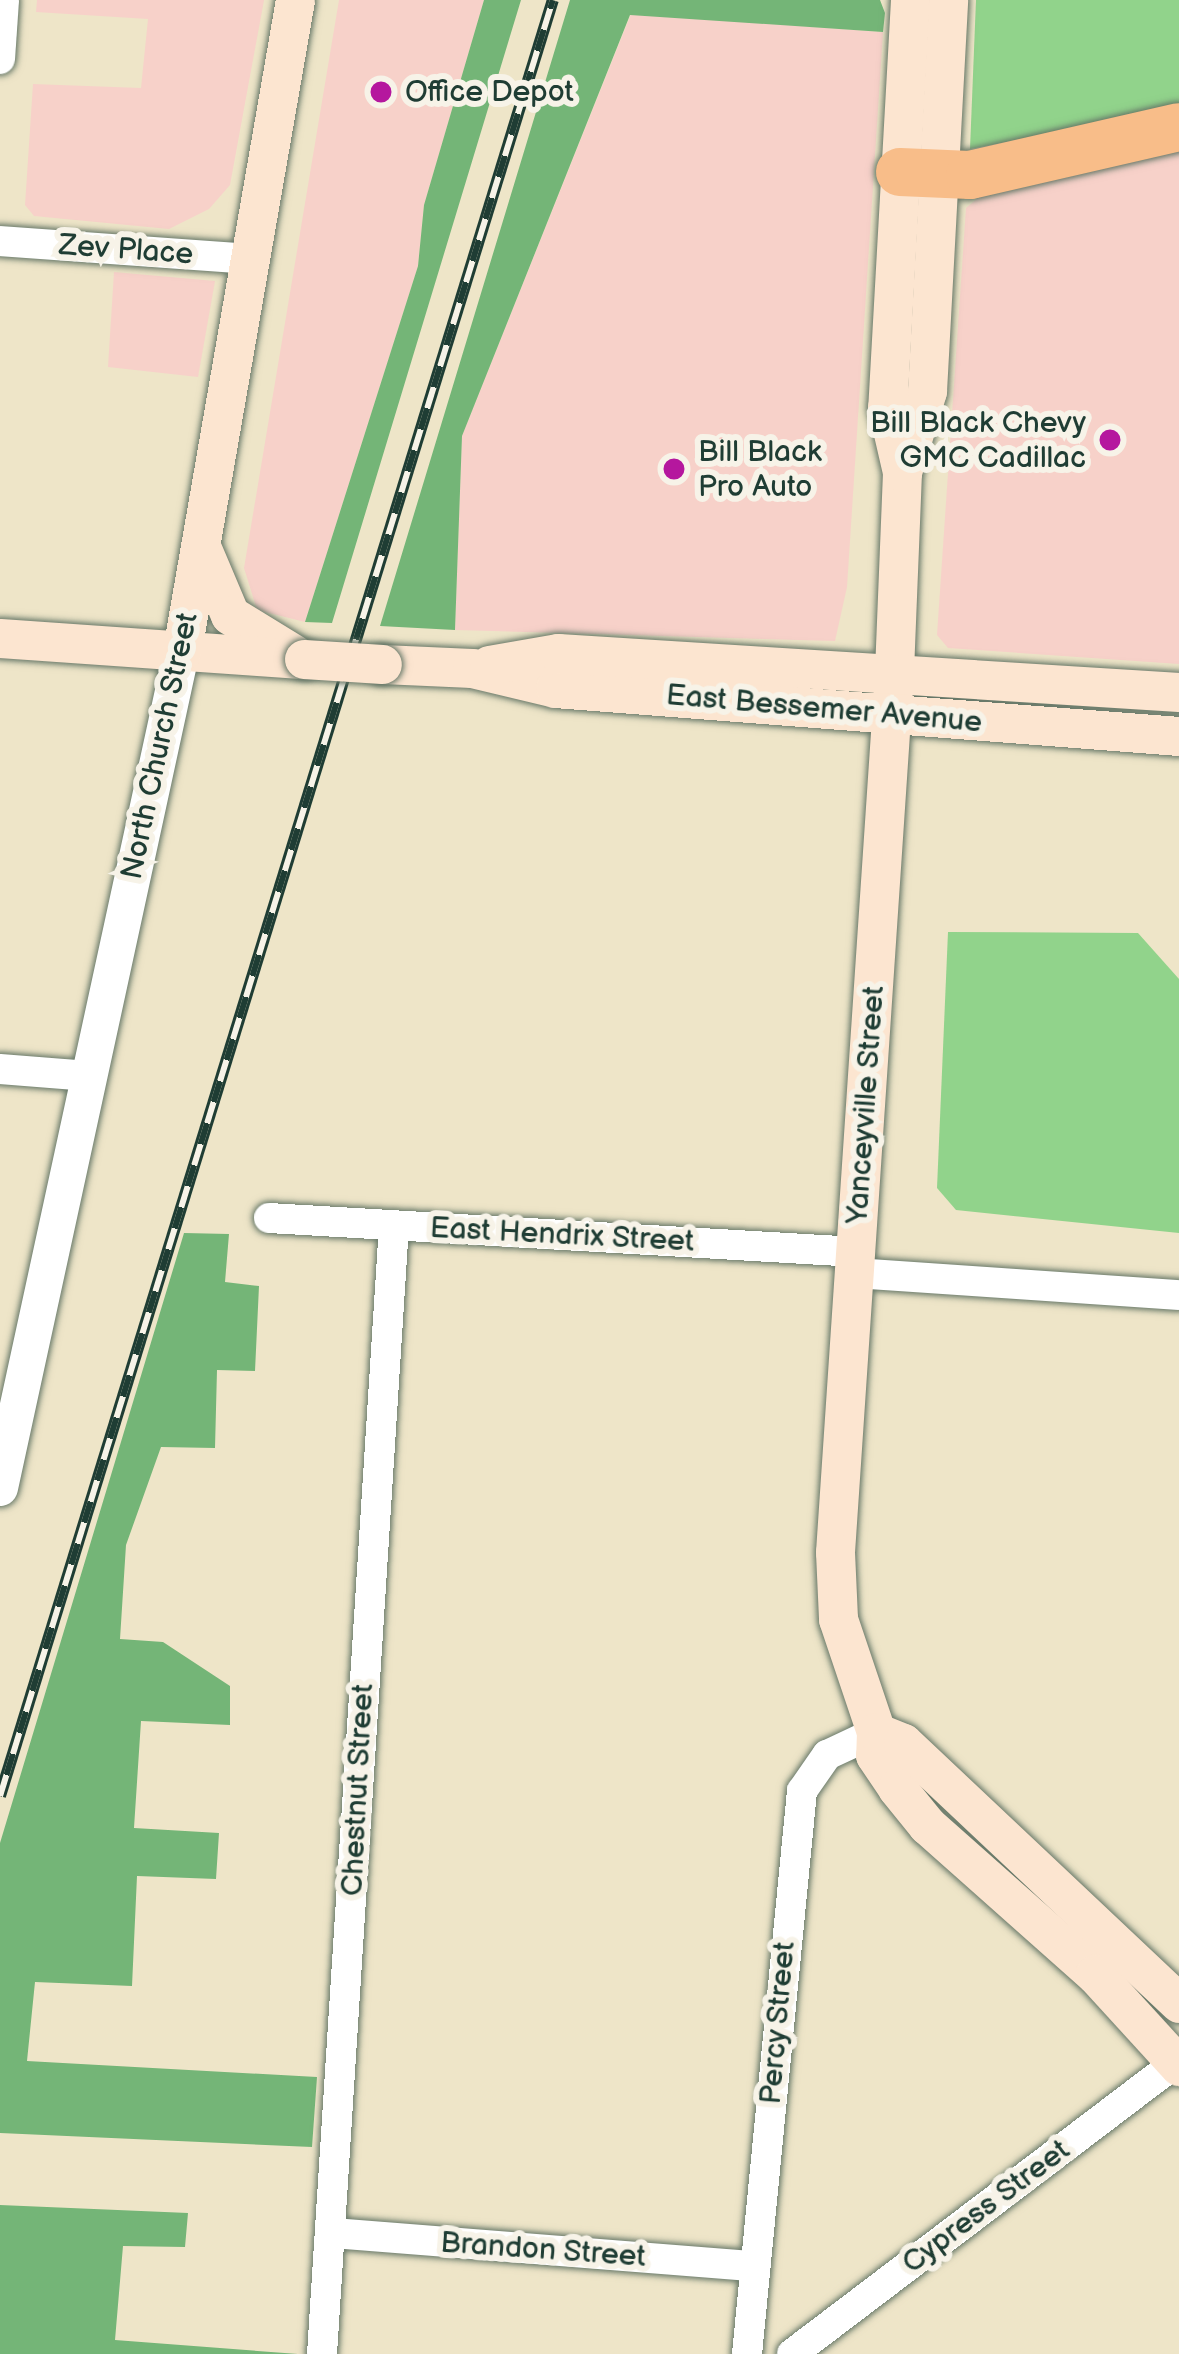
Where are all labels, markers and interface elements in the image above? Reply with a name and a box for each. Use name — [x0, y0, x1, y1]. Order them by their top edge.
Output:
place label: Office Depot — [405, 74, 574, 110]
marker: Office Depot — [368, 79, 394, 105]
street label: Zev Place — [58, 227, 194, 273]
place label: Bill Black Chevy GMC Cadillac — [870, 405, 1086, 476]
marker: Bill Black Chevy GMC Cadillac — [1097, 427, 1123, 453]
place label: Bill Black Pro Auto — [698, 434, 822, 504]
marker: Bill Black Pro Auto — [661, 456, 687, 482]
street label: North Church Street — [114, 609, 206, 883]
street label: East Bessemer Avenue — [665, 677, 983, 741]
street label: Yanceyville Street — [840, 985, 892, 1225]
street label: East Hendrix Street — [429, 1210, 695, 1260]
street label: Chestnut Street — [334, 1683, 382, 1897]
street label: Percy Street — [753, 1939, 803, 2107]
street label: Cypress Street — [895, 2132, 1077, 2282]
street label: Brandon Street — [439, 2225, 647, 2275]

